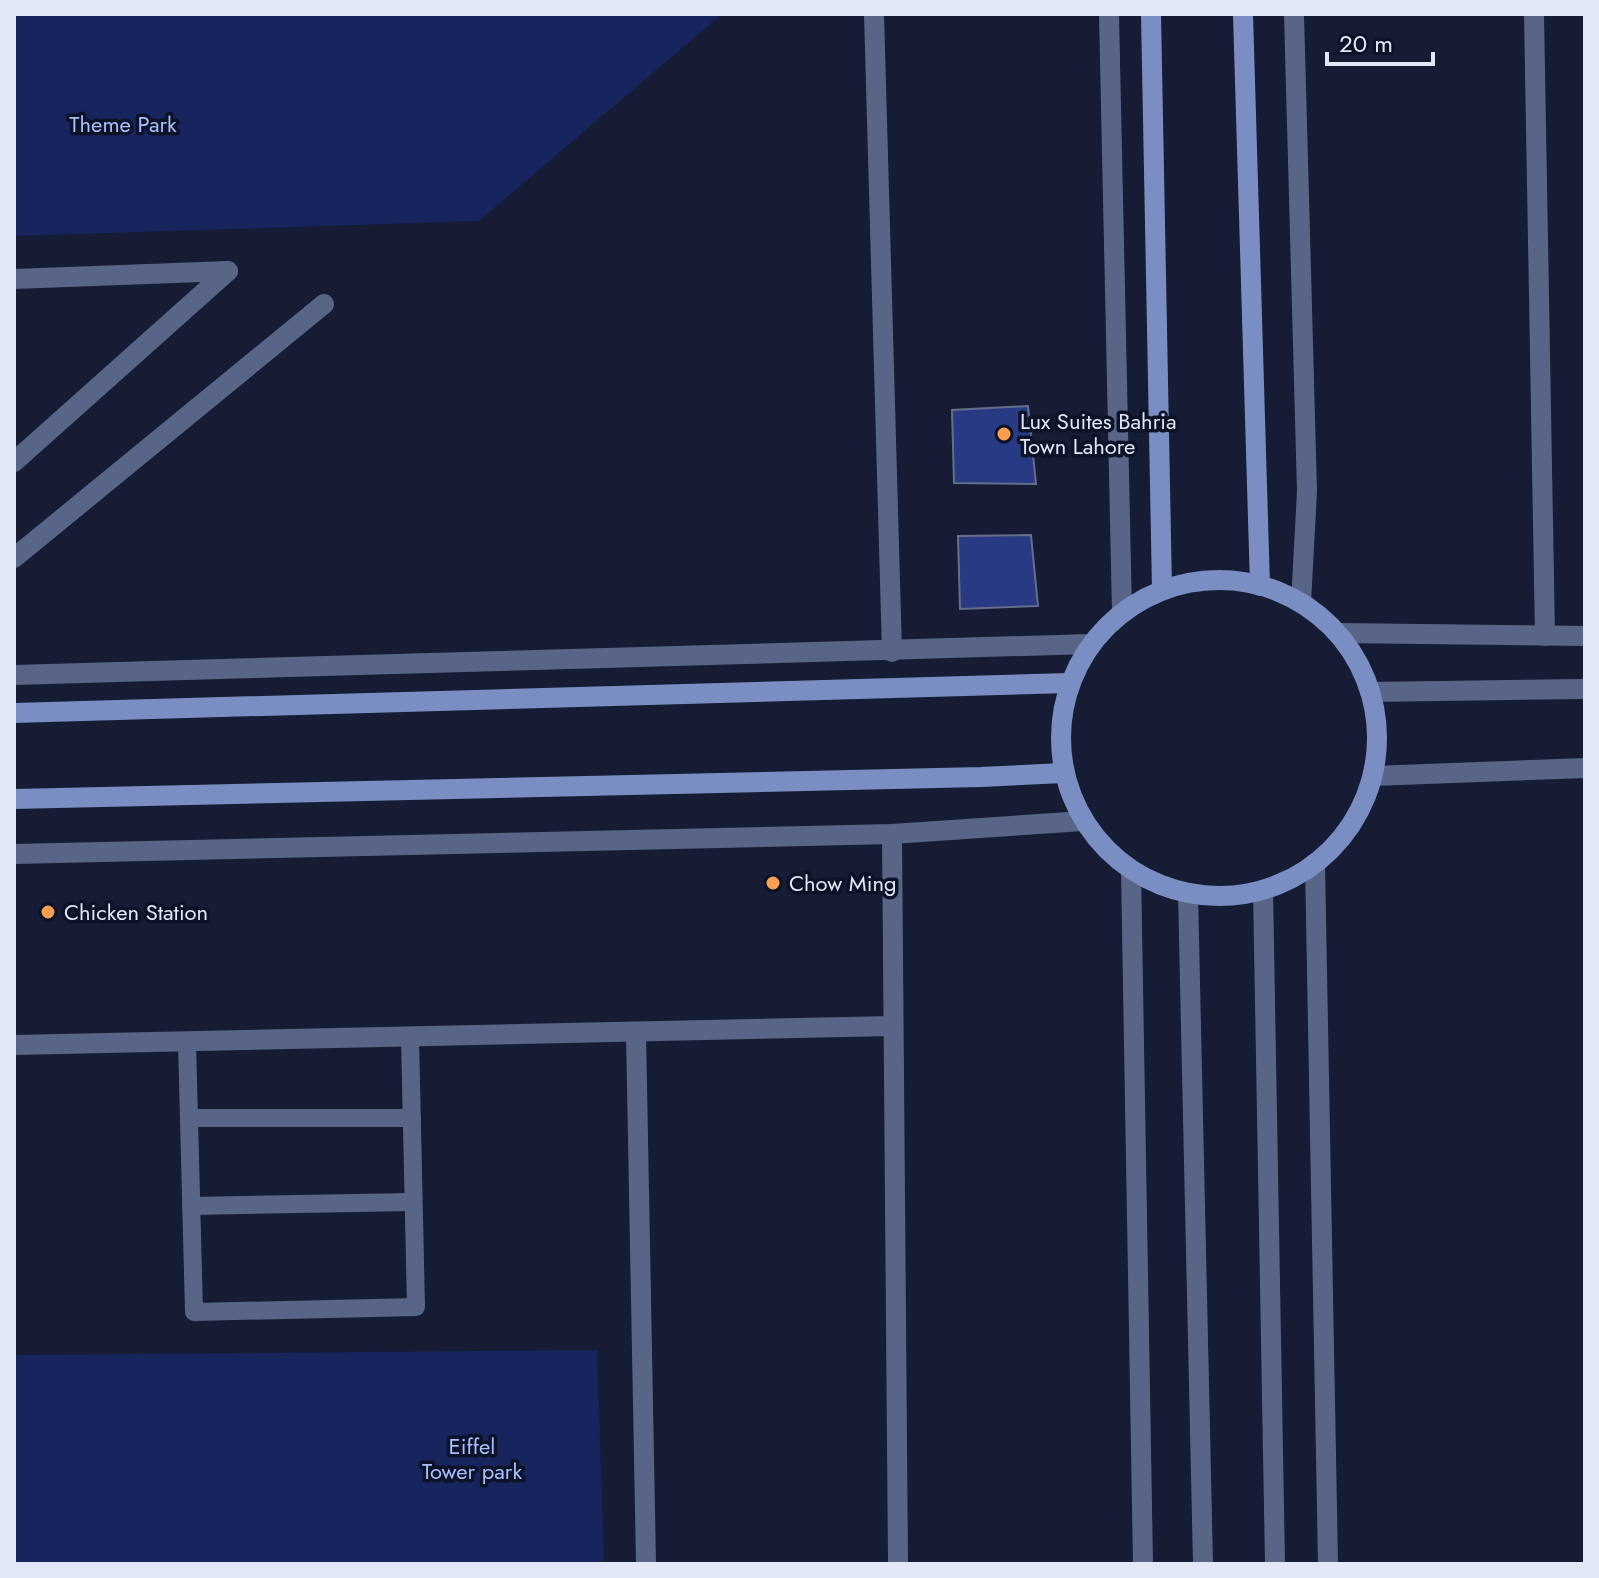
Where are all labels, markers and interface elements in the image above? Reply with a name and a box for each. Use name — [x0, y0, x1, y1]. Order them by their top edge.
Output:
scale bar — [1327, 16, 1433, 66]
text: 20 m — [1339, 26, 1393, 61]
park label: Theme Park — [69, 108, 177, 140]
place label: Lux Suites Bahria Town Lahore — [1020, 405, 1177, 462]
marker: Lux Suites Bahria Town Lahore — [995, 425, 1013, 443]
place label: Chow Ming — [789, 867, 897, 899]
marker: Chow Ming — [764, 874, 782, 892]
place label: Chicken Station — [64, 896, 208, 928]
marker: Chicken Station — [39, 903, 57, 921]
park label: Eiffel Tower park — [422, 1430, 522, 1487]

